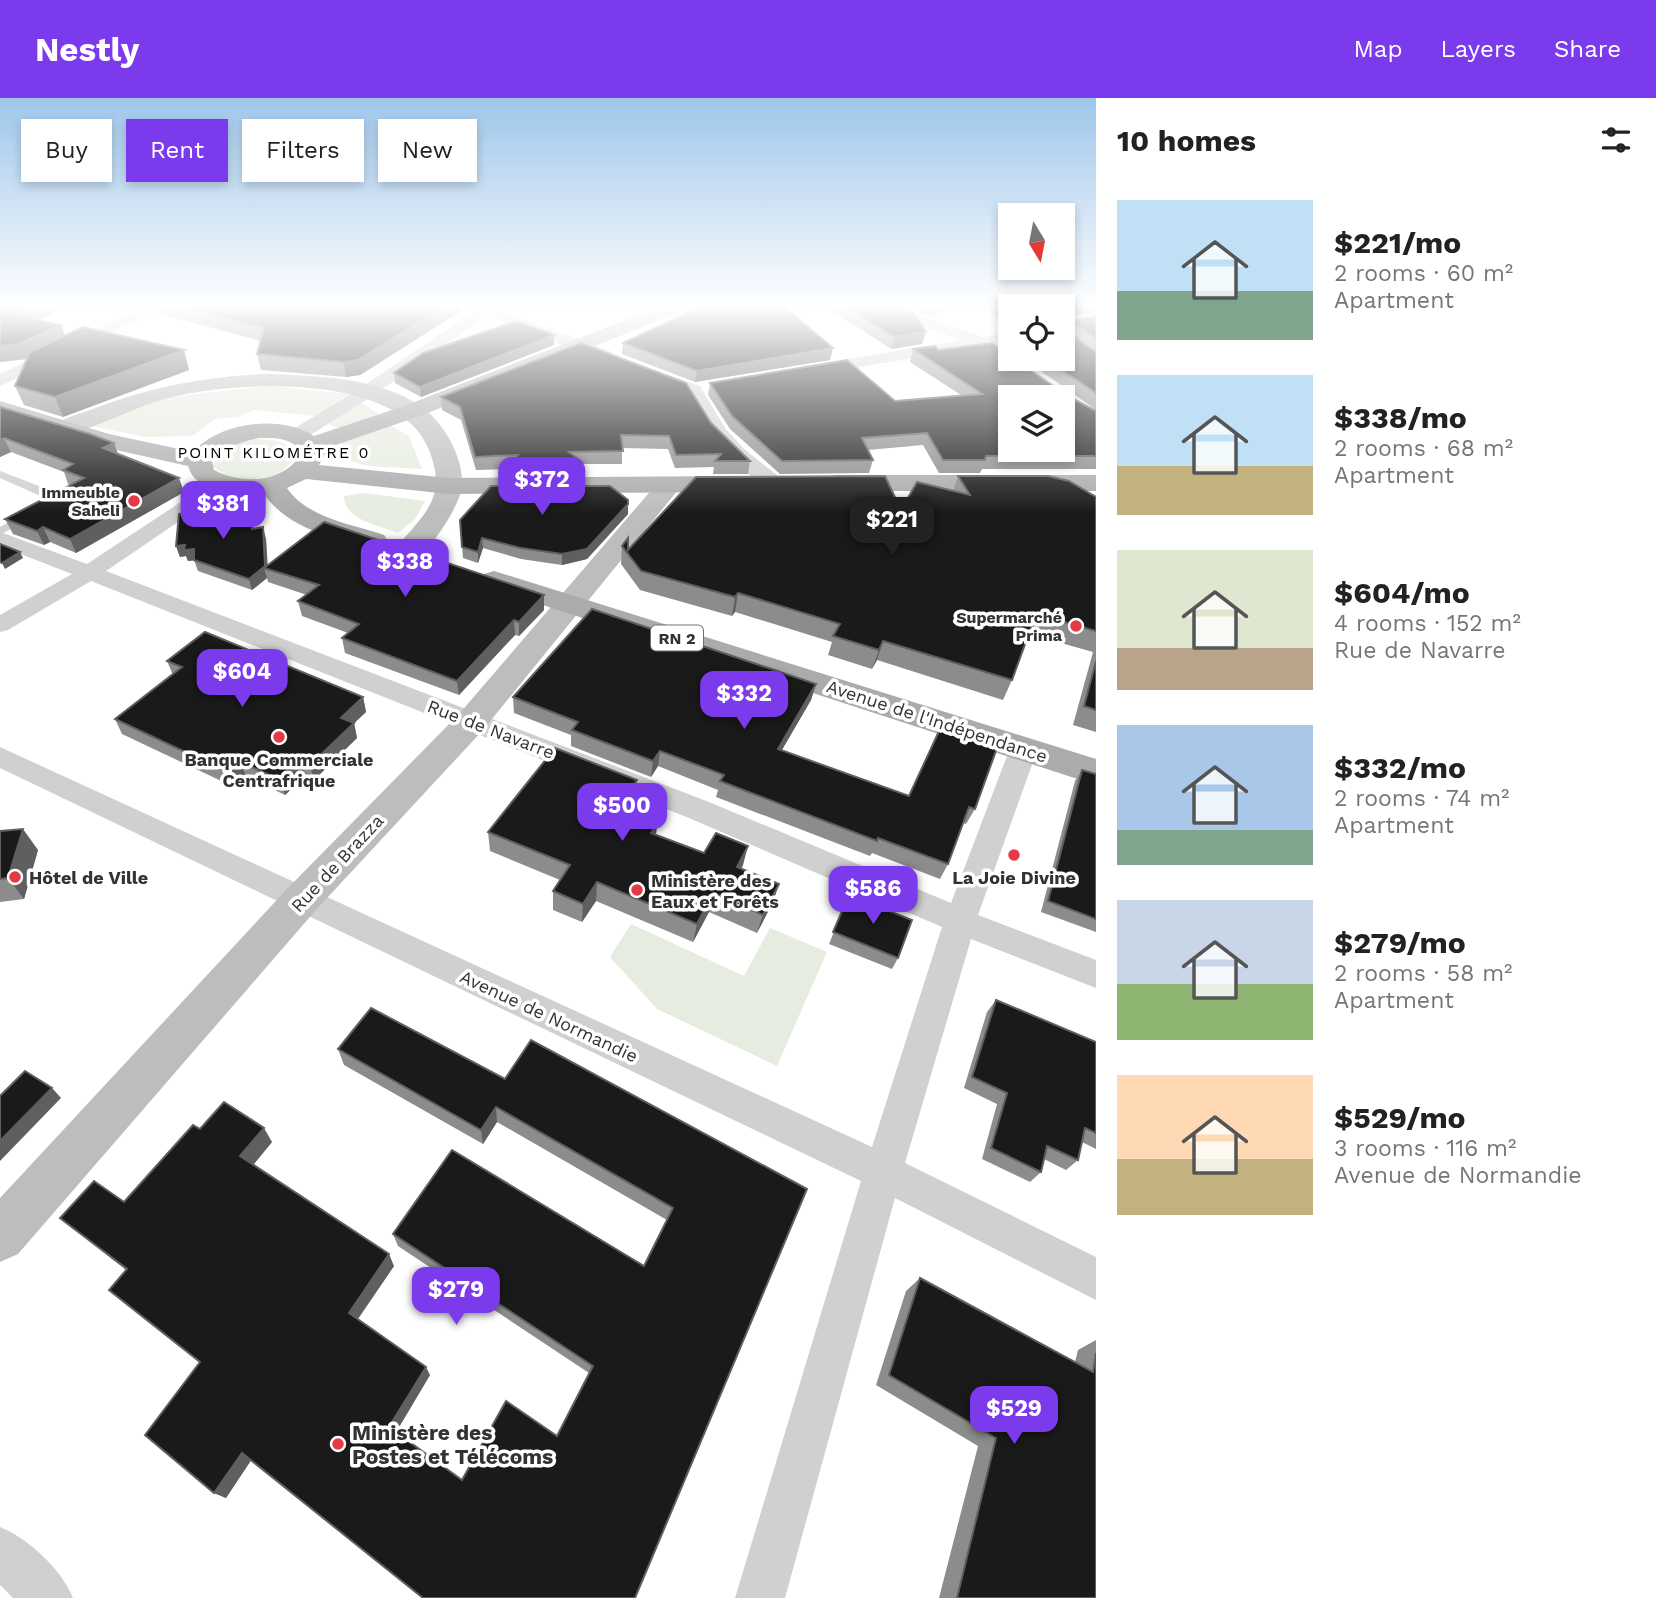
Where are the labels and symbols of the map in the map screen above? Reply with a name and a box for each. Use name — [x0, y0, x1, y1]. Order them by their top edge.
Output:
north arrow — [998, 203, 1074, 280]
district label: POINT KILOMÉTRE 0 — [177, 443, 371, 462]
pin: $372 — [501, 458, 583, 517]
pin: $381 — [182, 482, 264, 541]
place label: Immeuble Saheli — [41, 483, 120, 520]
marker: Immeuble Saheli — [126, 493, 142, 509]
pin: $221 — [851, 498, 933, 557]
pin: $338 — [364, 540, 446, 599]
place label: Supermarché Prima — [956, 608, 1063, 645]
marker: Supermarché Prima — [1068, 618, 1084, 634]
road number: RN 2 — [651, 625, 703, 650]
pin: $604 — [201, 650, 283, 709]
pin: $332 — [703, 672, 785, 731]
street label: Avenue de l'Indépendance — [824, 675, 1050, 767]
street label: Rue de Navarre — [425, 695, 557, 763]
marker: Banque Commerciale Centrafrique — [271, 729, 287, 745]
place label: Banque Commerciale Centrafrique — [184, 749, 374, 791]
pin: $500 — [581, 784, 663, 843]
street label: Rue de Brazza — [286, 810, 388, 916]
marker: La Joie Divine — [1006, 847, 1022, 863]
pin: $586 — [832, 866, 914, 926]
place label: Hôtel de Ville — [29, 867, 148, 888]
place label: La Joie Divine — [952, 867, 1076, 888]
marker: Hôtel de Ville — [7, 869, 23, 885]
place label: Ministère des Eaux et Forêts — [651, 870, 779, 912]
marker: Ministère des Eaux et Forêts — [629, 882, 645, 898]
street label: Avenue de Normandie — [457, 966, 641, 1066]
pin: $279 — [415, 1268, 497, 1327]
pin: $529 — [973, 1386, 1055, 1446]
place label: Ministère des Postes et Télécoms — [352, 1420, 553, 1469]
marker: Ministère des Postes et Télécoms — [330, 1436, 346, 1452]

